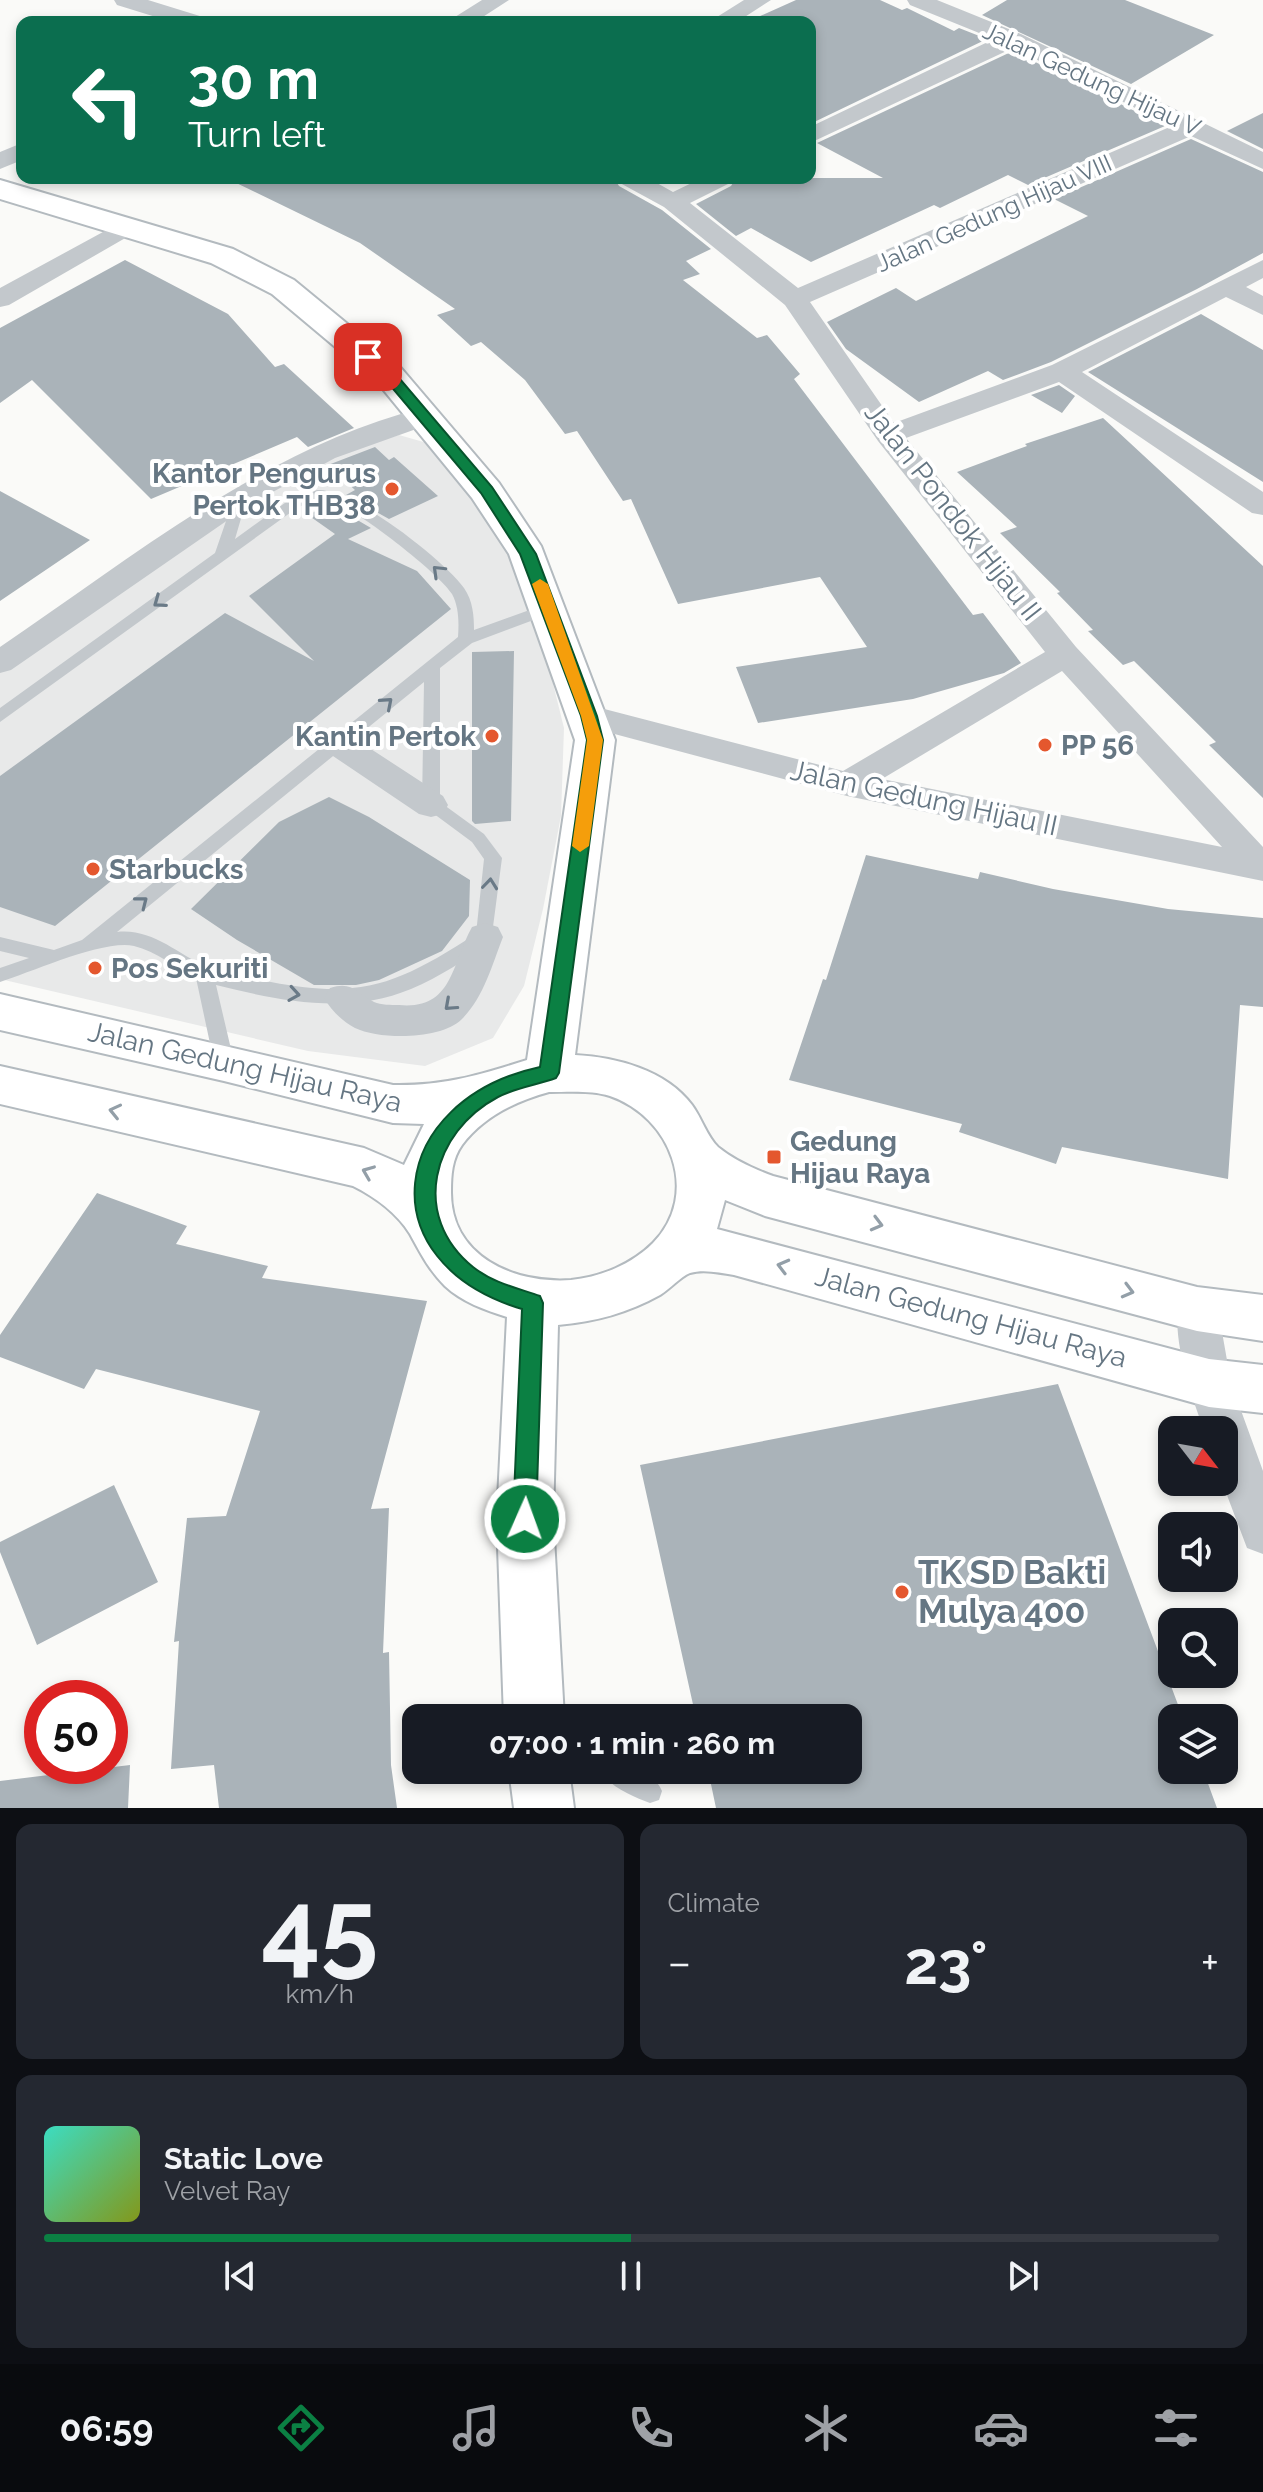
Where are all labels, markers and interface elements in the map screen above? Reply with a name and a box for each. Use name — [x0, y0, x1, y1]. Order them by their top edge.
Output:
street label: Jalan Gedung Hijau V — [979, 16, 1205, 142]
text: 30 m — [188, 46, 319, 112]
icon: left — [56, 48, 160, 152]
text: Turn left — [188, 113, 326, 155]
street label: Jalan Gedung Hijau VIII — [872, 148, 1116, 278]
pin — [334, 323, 402, 391]
icon: arrive — [346, 335, 390, 379]
street label: Jalan Pondok Hijau II — [858, 397, 1048, 627]
place label: Kantor Pengurus Pertok THB38 — [152, 457, 376, 522]
marker: Kantor Pengurus Pertok THB38 — [383, 480, 401, 498]
one-way arrow — [433, 566, 447, 581]
one-way arrow — [153, 592, 168, 607]
one-way arrow — [378, 698, 393, 713]
place label: Kantin Pertok — [295, 720, 476, 753]
marker: Kantin Pertok — [483, 727, 501, 745]
place label: PP 56 — [1061, 729, 1134, 762]
marker: PP 56 — [1036, 736, 1054, 754]
street label: Jalan Gedung Hijau II — [787, 754, 1061, 842]
place label: Starbucks — [109, 853, 244, 886]
marker: Starbucks — [84, 860, 102, 878]
one-way arrow — [482, 877, 499, 890]
one-way arrow — [132, 897, 147, 911]
place label: Pos Sekuriti — [111, 952, 268, 985]
marker: Pos Sekuriti — [86, 959, 104, 977]
one-way arrow — [287, 985, 301, 1002]
one-way arrow — [445, 996, 459, 1010]
street label: Jalan Gedung Hijau Raya — [85, 1015, 405, 1119]
one-way arrow — [109, 1104, 123, 1121]
place label: Gedung Hijau Raya — [790, 1125, 930, 1190]
marker: Gedung Hijau Raya — [765, 1148, 783, 1166]
one-way arrow — [362, 1165, 376, 1181]
one-way arrow — [869, 1215, 883, 1232]
one-way arrow — [777, 1259, 791, 1275]
street label: Jalan Gedung Hijau Raya — [812, 1259, 1130, 1375]
one-way arrow — [1121, 1282, 1135, 1299]
north arrow — [1158, 1416, 1238, 1496]
map controls — [1158, 1416, 1238, 1784]
position arrow — [483, 1477, 567, 1561]
button: sound — [1158, 1512, 1238, 1592]
place label: TK SD Bakti Mulya 400 — [918, 1552, 1106, 1631]
marker: TK SD Bakti Mulya 400 — [893, 1583, 911, 1601]
button: search — [1158, 1608, 1238, 1688]
speed limit sign: 50 — [24, 1680, 128, 1784]
button: layers — [1158, 1704, 1238, 1784]
text: 07:00 · 1 min · 260 m — [489, 1726, 775, 1761]
text: 45 — [261, 1866, 378, 1988]
text: Climate — [668, 1888, 760, 1918]
text: 23° — [904, 1928, 988, 1998]
text: − — [668, 1937, 691, 1988]
text: + — [1201, 1937, 1219, 1988]
text: km/h — [285, 1979, 354, 2009]
text: Static Love — [164, 2141, 323, 2176]
text: Velvet Ray — [164, 2176, 290, 2206]
icon: previous — [218, 2254, 262, 2298]
icon: pause — [609, 2254, 653, 2298]
icon: next — [1001, 2254, 1045, 2298]
icon: directions — [273, 2400, 329, 2456]
icon: music — [448, 2400, 504, 2456]
icon: phone — [623, 2400, 679, 2456]
icon: climate — [798, 2400, 854, 2456]
icon: car — [973, 2400, 1029, 2456]
icon: filters — [1148, 2400, 1204, 2456]
text: 06:59 — [60, 2407, 154, 2449]

